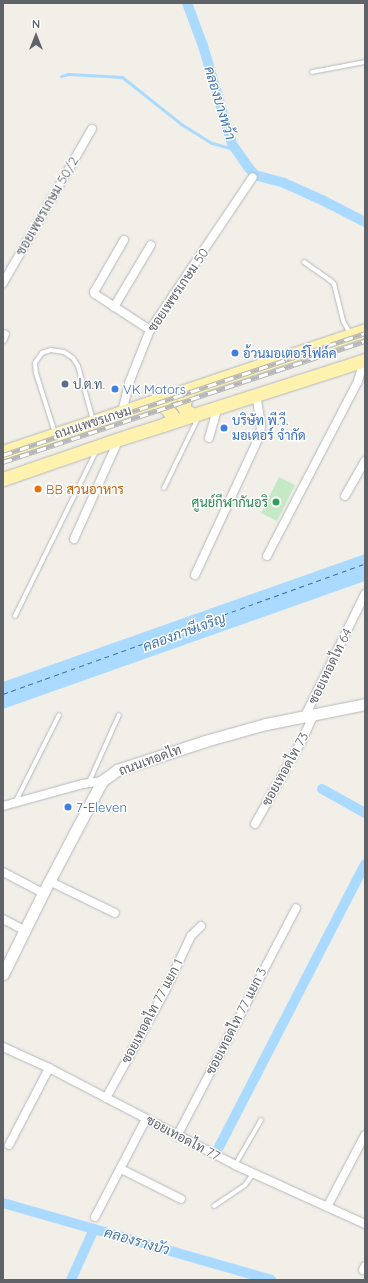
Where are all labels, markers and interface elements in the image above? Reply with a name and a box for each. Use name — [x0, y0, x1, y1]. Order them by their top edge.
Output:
north arrow — [16, 16, 56, 56]
text: N — [32, 17, 40, 31]
water label: คลองบางหว้า — [201, 64, 239, 142]
street label: ซอยเพชรเกษม 50/2 — [12, 154, 82, 258]
street label: ซอยเพชรเกษม 50 — [144, 245, 212, 335]
place label: อ้วนมอเตอร์โฟล์ค — [243, 345, 337, 361]
marker: อ้วนมอเตอร์โฟล์ค — [230, 348, 240, 358]
place label: ป.ต.ท. — [73, 376, 105, 392]
marker: ป.ต.ท. — [60, 379, 70, 389]
place label: VK Motors — [123, 381, 186, 397]
marker: VK Motors — [110, 384, 120, 394]
street label: ถนนเพชรเกษม — [53, 402, 133, 442]
place label: บริษัท พี.วี. มอเตอร์ จำกัด — [232, 413, 306, 444]
marker: บริษัท พี.วี. มอเตอร์ จำกัด — [219, 423, 229, 433]
place label: BB สวนอาหาร — [46, 481, 124, 497]
marker: BB สวนอาหาร — [33, 484, 43, 494]
place label: ศูนย์กีฬากันอริ — [192, 494, 268, 510]
marker: ศูนย์กีฬากันอริ — [271, 497, 281, 507]
water label: คลองภาษีเจริญ — [140, 609, 228, 655]
street label: ซอยเทอดไท 64 — [305, 626, 355, 706]
street label: ซอยเทอดไท 73 — [258, 730, 312, 808]
street label: ถนนเทอดไท — [116, 741, 184, 779]
place label: 7-Eleven — [76, 799, 127, 815]
marker: 7-Eleven — [63, 802, 73, 812]
street label: ซอยเทอดไท 77 แยก 1 — [118, 956, 186, 1066]
street label: ซอยเทอดไท 77 แยก 3 — [202, 965, 270, 1077]
street label: ซอยเทอดไท 77 — [143, 1112, 223, 1164]
water label: คลองรางบัว — [102, 1224, 172, 1258]

